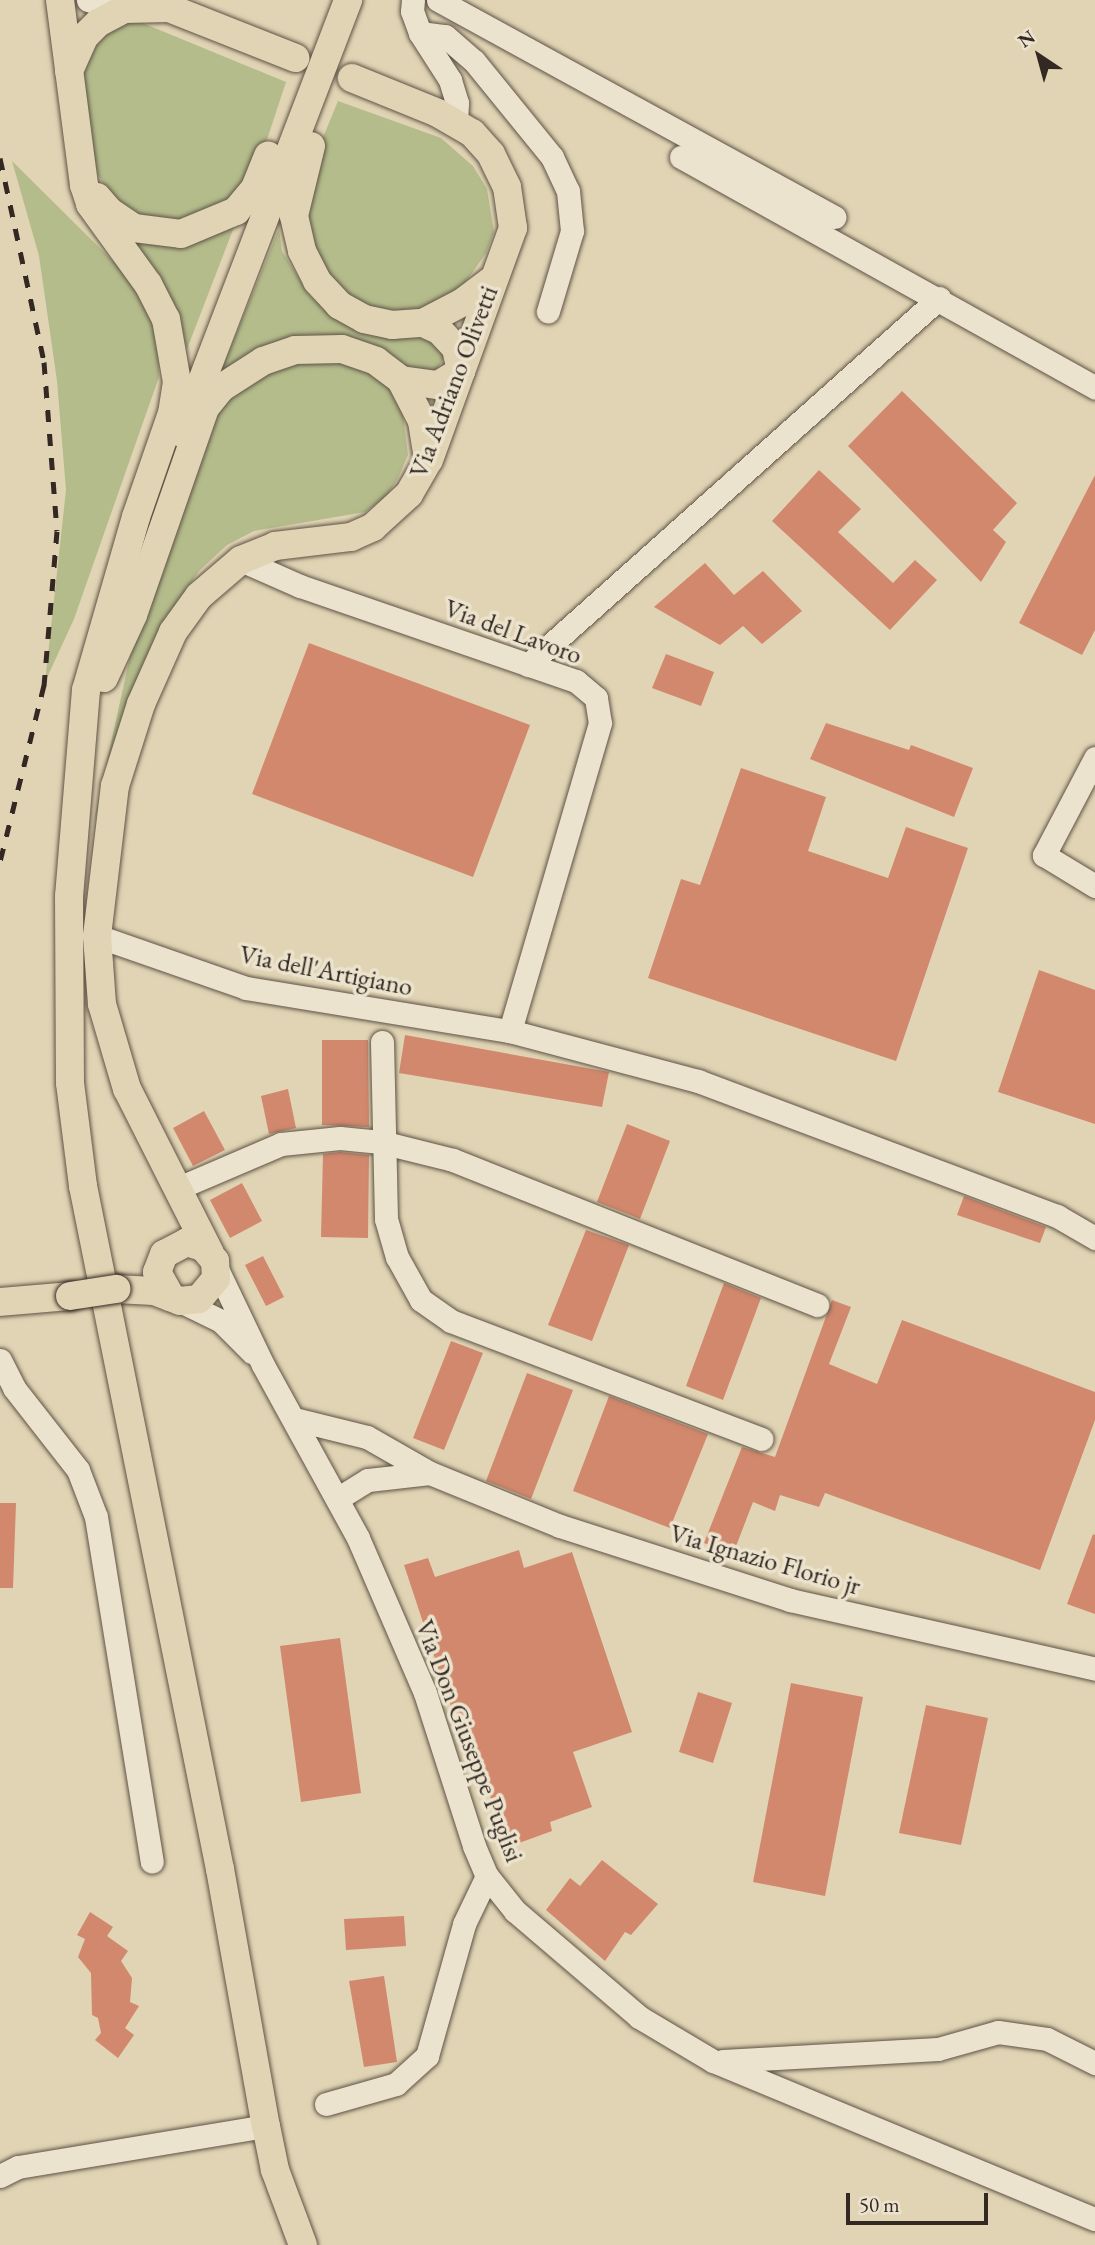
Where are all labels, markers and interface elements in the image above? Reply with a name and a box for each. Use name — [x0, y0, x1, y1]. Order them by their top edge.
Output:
north arrow — [1004, 21, 1074, 91]
text: N — [1013, 24, 1040, 53]
street label: Via Adriano Olivetti — [403, 282, 505, 482]
street label: Via del Lavoro — [440, 593, 586, 671]
street label: Via dell'Artigiano — [237, 939, 415, 1003]
street label: Via Ignazio Florio jr — [666, 1518, 864, 1602]
street label: Via Don Giuseppe Puglisi — [408, 1615, 530, 1867]
scale bar — [850, 2178, 992, 2222]
text: 50 m — [859, 2191, 900, 2218]

